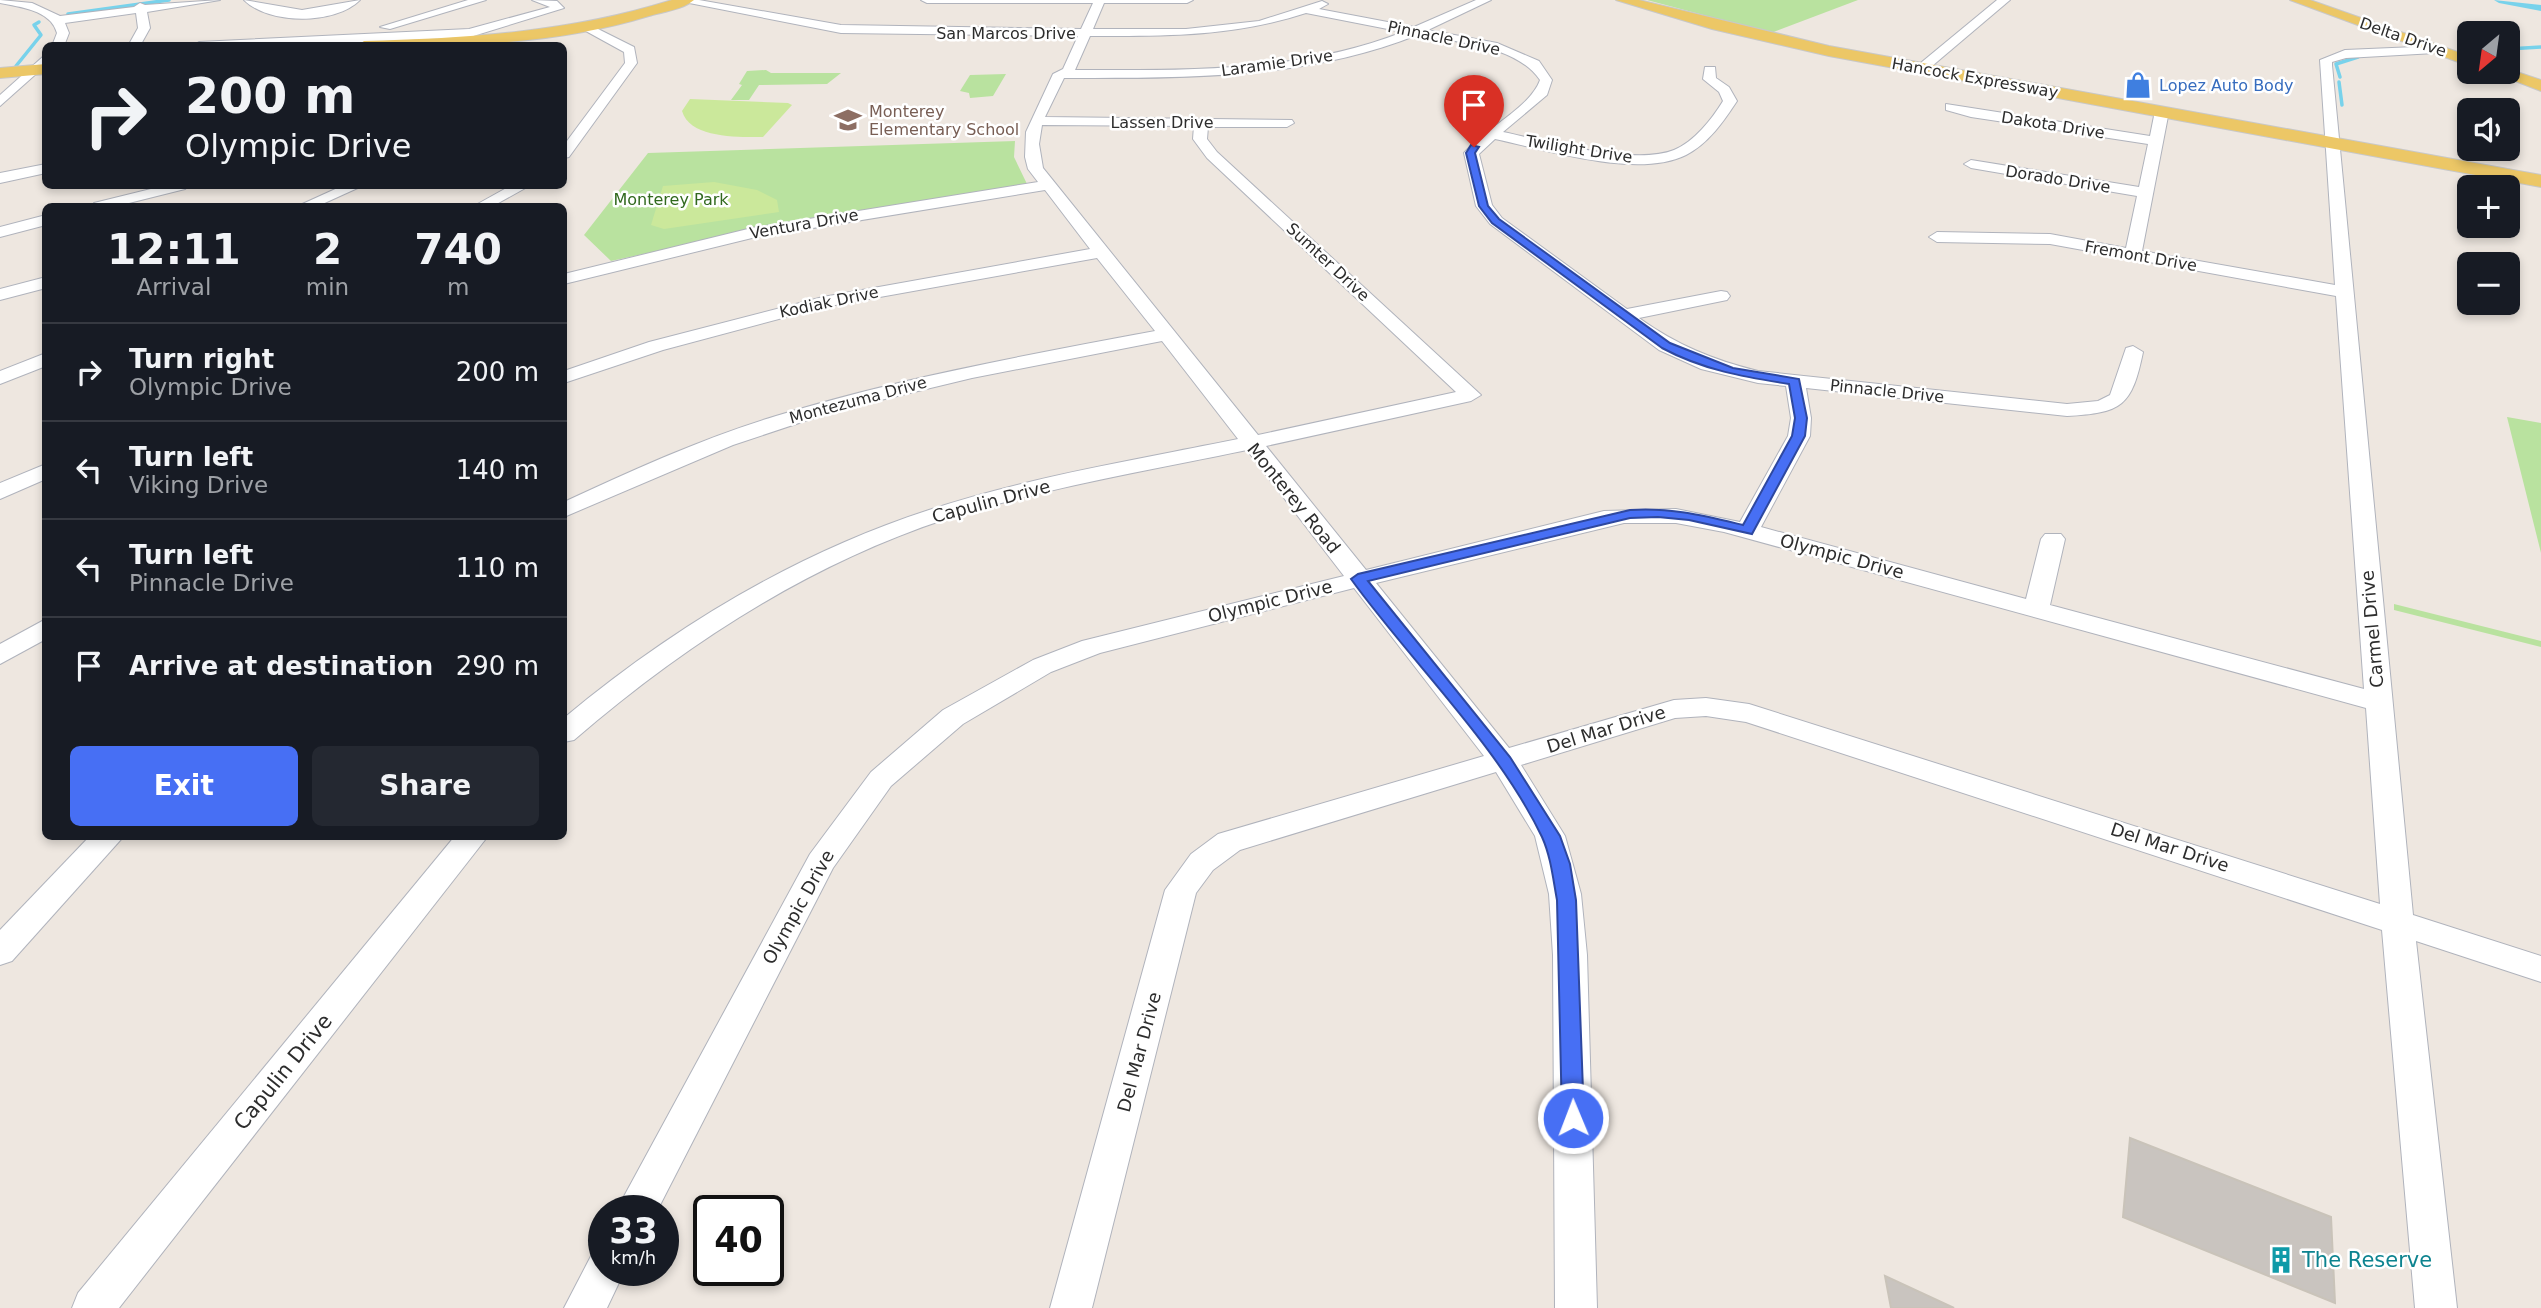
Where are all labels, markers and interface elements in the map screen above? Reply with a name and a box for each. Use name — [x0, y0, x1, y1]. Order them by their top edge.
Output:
street label: Delta Drive — [2357, 13, 2449, 61]
street label: Pinnacle Drive — [1386, 17, 1502, 59]
north arrow — [2457, 21, 2520, 84]
map controls — [2457, 21, 2520, 315]
street label: San Marcos Drive — [936, 24, 1076, 43]
street label: Laramie Drive — [1220, 46, 1334, 80]
street label: Hancock Expressway — [1890, 54, 2060, 102]
text: 200 m — [185, 68, 355, 125]
icon: right — [70, 70, 161, 161]
shop icon: Lopez Auto Body — [2123, 70, 2153, 100]
pin — [1444, 75, 1504, 147]
place label: Lopez Auto Body — [2159, 76, 2294, 95]
icon: arrive — [1455, 86, 1493, 124]
button: sound — [2457, 98, 2520, 161]
place label: Monterey Elementary School — [869, 102, 1019, 139]
school or university icon: Monterey Elementary School — [833, 105, 863, 135]
street label: Dakota Drive — [2000, 107, 2106, 143]
street label: Lassen Drive — [1110, 113, 1214, 132]
text: Olympic Drive — [185, 127, 411, 165]
street label: Twilight Drive — [1523, 131, 1634, 167]
street label: Dorado Drive — [2004, 161, 2112, 197]
button: + — [2457, 175, 2520, 238]
park label: Monterey Park — [613, 190, 729, 209]
street label: Ventura Drive — [748, 205, 860, 243]
street label: Sumter Drive — [1283, 219, 1373, 305]
text: 12:11 — [107, 225, 241, 274]
text: 2 — [313, 225, 342, 274]
text: 740 — [414, 225, 502, 274]
street label: Fremont Drive — [2083, 237, 2199, 275]
button: − — [2457, 252, 2520, 315]
text: Arrival — [137, 274, 211, 300]
text: min — [306, 274, 349, 300]
text: m — [447, 274, 469, 300]
street label: Kodiak Drive — [778, 282, 880, 322]
text: Turn right — [129, 344, 274, 374]
icon: right — [70, 353, 108, 391]
text: 200 m — [456, 357, 539, 387]
street label: Montezuma Drive — [787, 373, 929, 427]
text: Olympic Drive — [129, 374, 292, 400]
street label: Pinnacle Drive — [1829, 376, 1945, 406]
street label: Monterey Road — [1243, 439, 1345, 557]
text: Turn left — [129, 442, 253, 472]
icon: left — [70, 451, 108, 489]
text: 140 m — [456, 455, 539, 485]
text: Viking Drive — [129, 472, 268, 498]
street label: Capulin Drive — [930, 475, 1052, 527]
street label: Olympic Drive — [1778, 529, 1906, 583]
text: Turn left — [129, 540, 253, 570]
icon: left — [70, 549, 108, 587]
text: 110 m — [456, 553, 539, 583]
street label: Carmel Drive — [2356, 569, 2388, 689]
text: Pinnacle Drive — [129, 570, 294, 596]
street label: Olympic Drive — [1206, 575, 1334, 627]
icon: arrive — [70, 647, 108, 685]
text: Arrive at destination — [129, 651, 433, 681]
text: 290 m — [456, 651, 539, 681]
street label: Del Mar Drive — [1544, 701, 1668, 757]
button: Exit — [70, 746, 298, 826]
button: Share — [312, 746, 539, 826]
street label: Del Mar Drive — [2108, 818, 2232, 876]
street label: Olympic Drive — [758, 846, 838, 968]
street label: Del Mar Drive — [1113, 990, 1165, 1114]
street label: Capulin Drive — [229, 1009, 337, 1135]
position arrow — [1536, 1081, 1610, 1155]
speed limit sign: 40 — [693, 1195, 784, 1286]
text: 33 — [609, 1211, 658, 1251]
building icon: The Reserve — [2266, 1245, 2296, 1275]
text: km/h — [611, 1247, 656, 1268]
place label: The Reserve — [2301, 1248, 2432, 1272]

